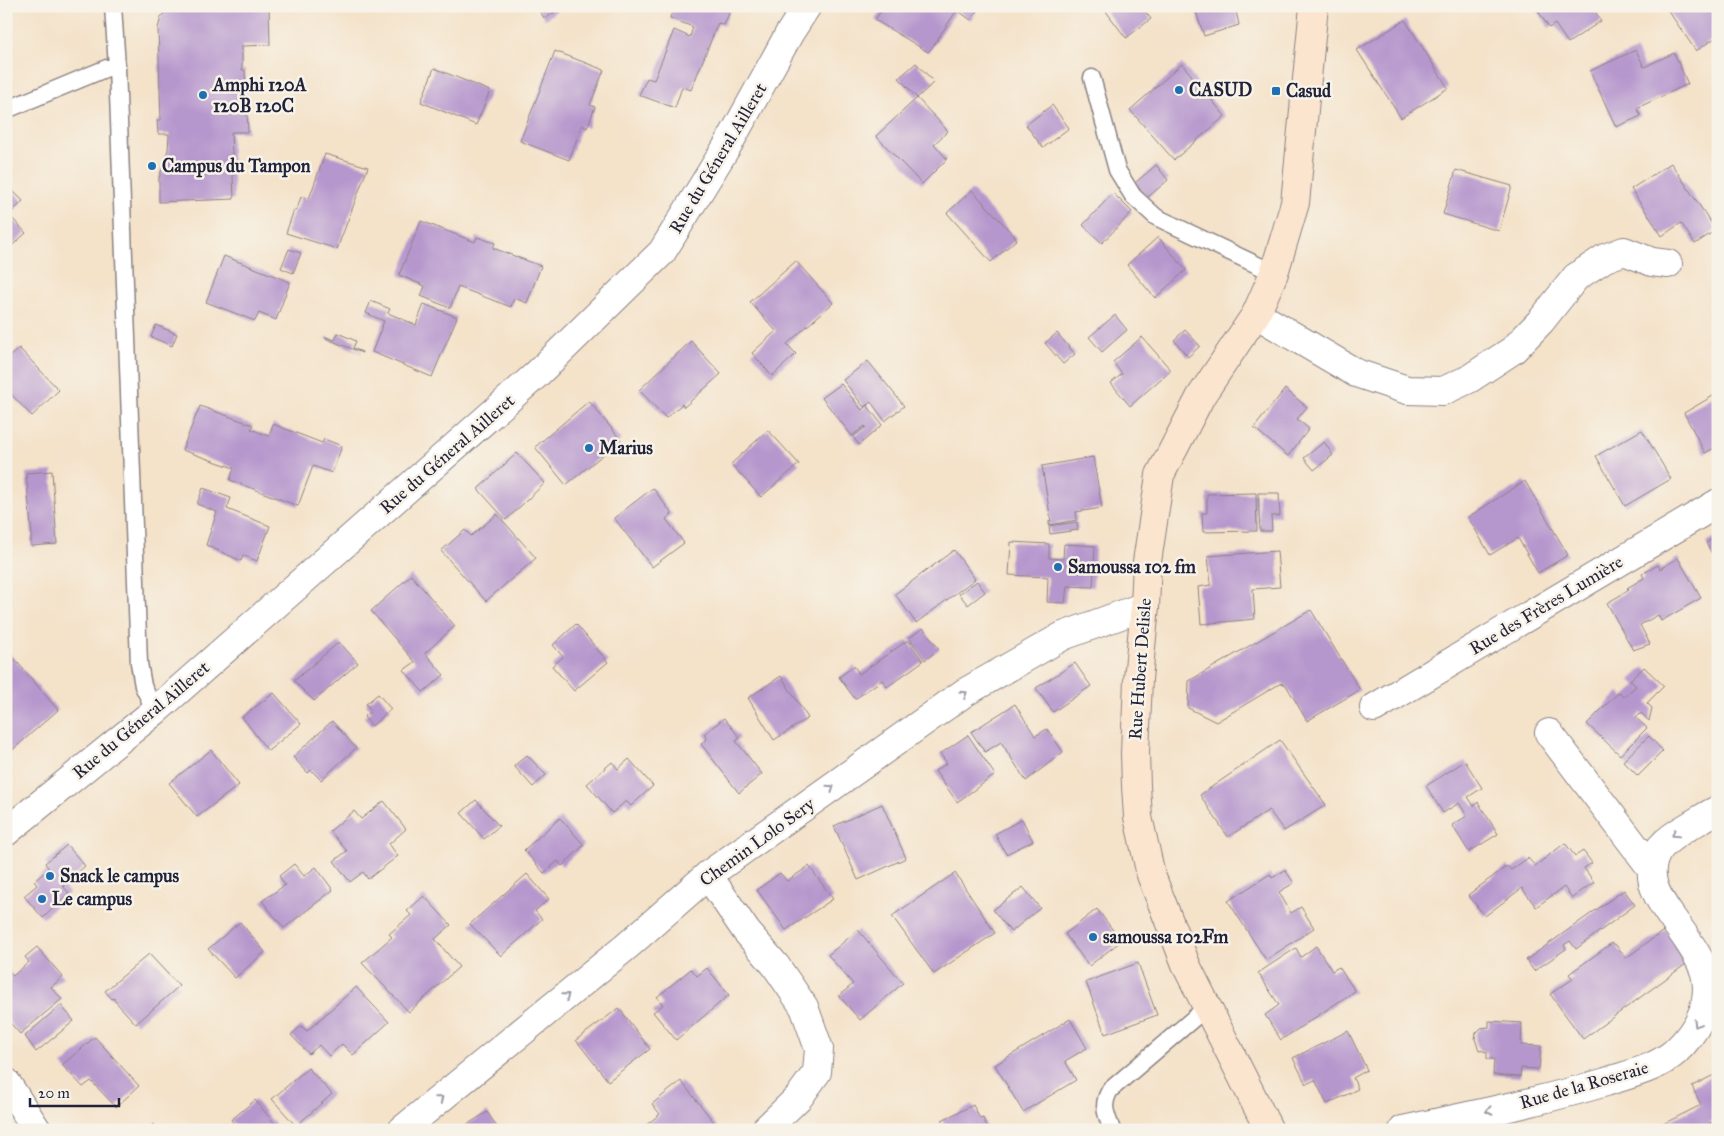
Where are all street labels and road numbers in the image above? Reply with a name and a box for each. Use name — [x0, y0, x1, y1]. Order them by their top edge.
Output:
street label: Rue du Géneral Ailleret — [664, 78, 772, 237]
street label: Rue du Géneral Ailleret — [375, 389, 519, 519]
street label: Rue des Frères Lumière — [1465, 551, 1627, 659]
street label: Rue Hubert Delisle — [1124, 597, 1156, 741]
street label: Rue du Géneral Ailleret — [68, 656, 214, 784]
street label: Chemin Lolo Sery — [695, 793, 819, 891]
street label: Rue de la Roseraie — [1517, 1056, 1651, 1114]

